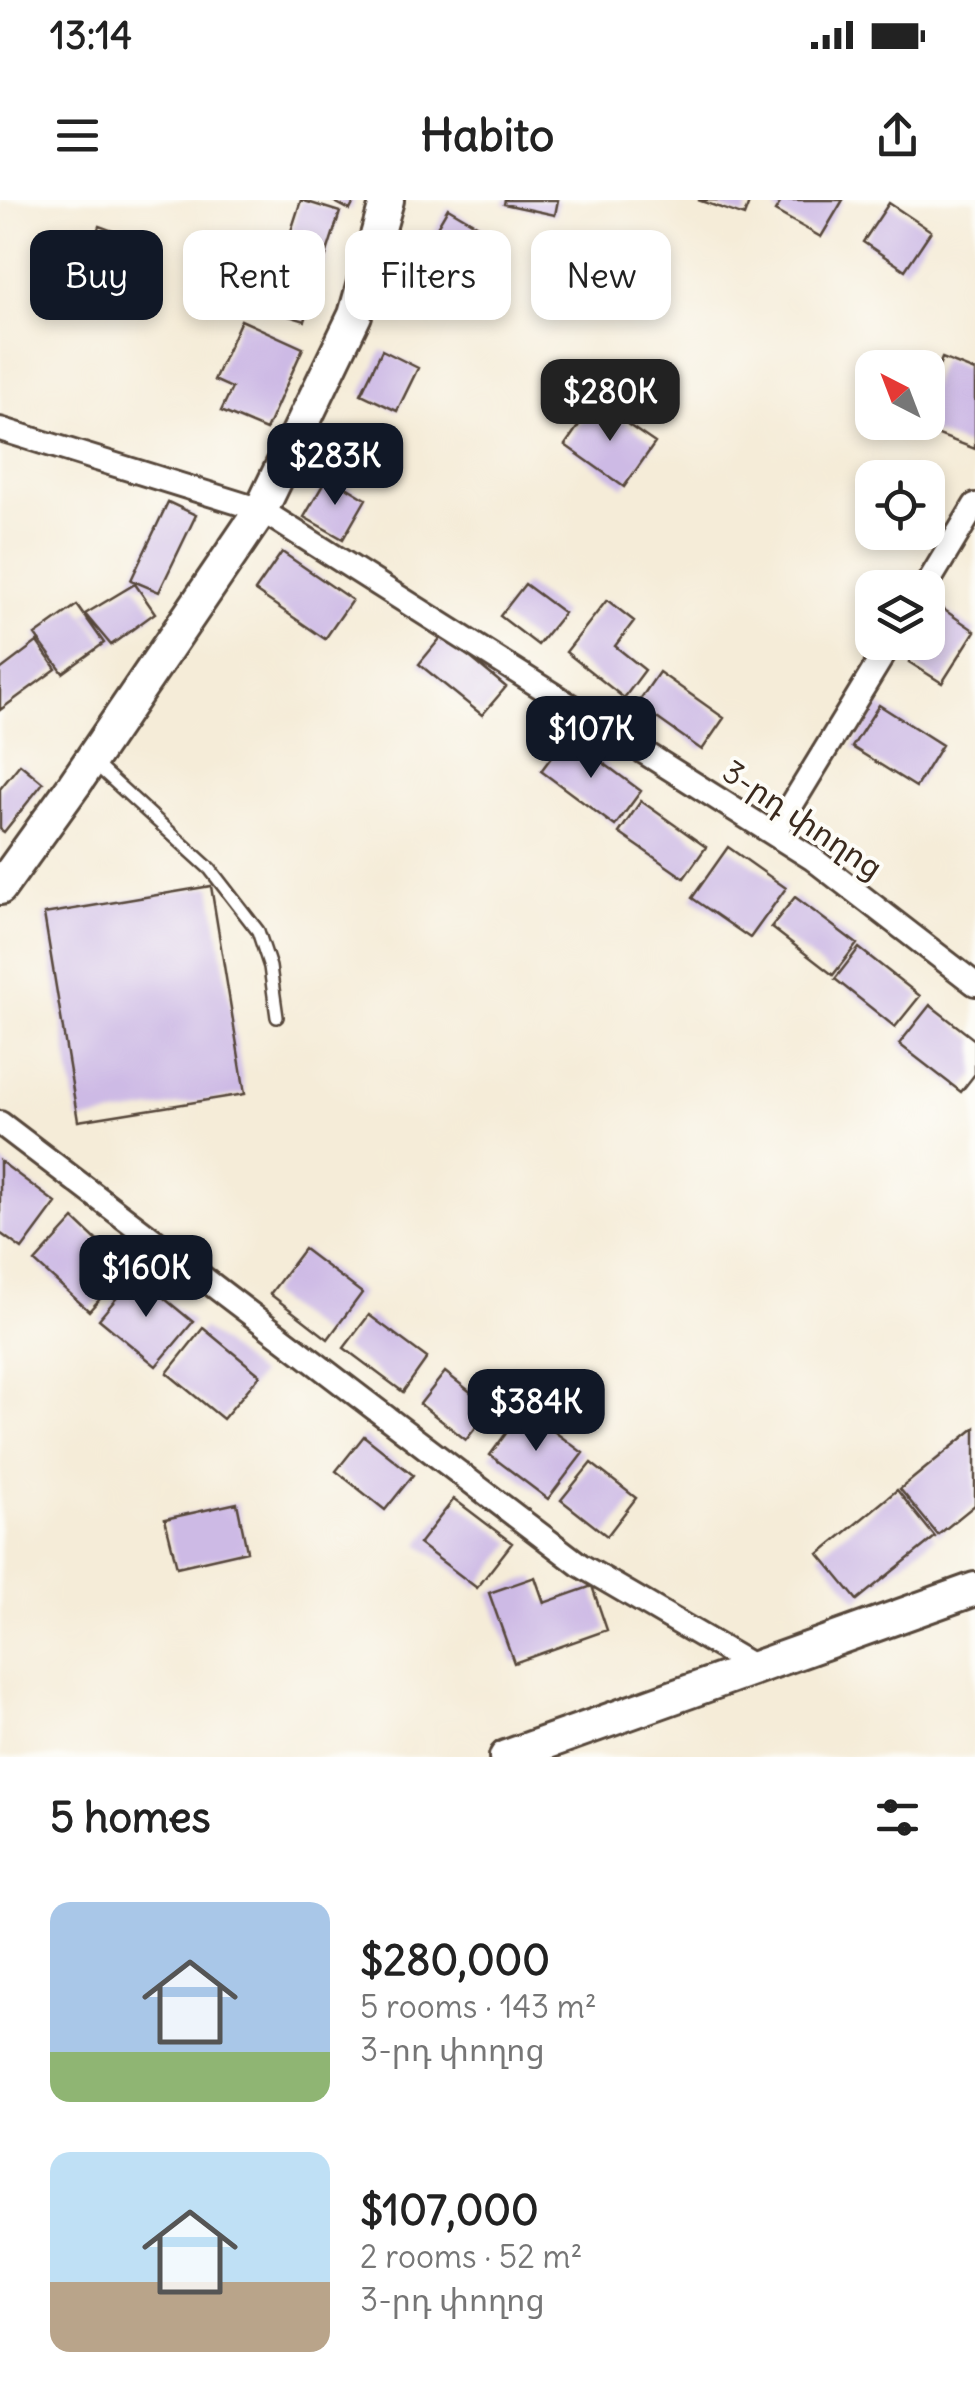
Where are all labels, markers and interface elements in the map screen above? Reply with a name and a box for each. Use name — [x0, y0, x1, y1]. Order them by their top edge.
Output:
text: 13:14 — [50, 12, 132, 59]
text: Habito — [421, 107, 554, 163]
icon: menu — [50, 108, 105, 163]
icon: share — [870, 108, 925, 163]
chip: Buy — [30, 230, 163, 320]
chip: Rent — [183, 230, 325, 320]
chip: Filters — [345, 230, 511, 320]
chip: New — [531, 230, 671, 320]
north arrow — [855, 350, 945, 440]
map controls — [855, 350, 945, 660]
pin: $280K — [540, 359, 680, 444]
text: $280K — [563, 371, 657, 412]
pin: $283K — [265, 423, 405, 508]
text: $283K — [289, 435, 381, 476]
button: locate — [855, 460, 945, 550]
button: layers — [855, 570, 945, 660]
pin: $107K — [521, 696, 661, 781]
text: $107K — [548, 708, 634, 749]
street label: 3-րդ փողոց — [715, 750, 891, 888]
pin: $160K — [76, 1235, 216, 1320]
text: $160K — [101, 1247, 191, 1288]
pin: $384K — [466, 1369, 606, 1454]
text: $384K — [490, 1381, 582, 1422]
icon: filters — [870, 1790, 925, 1845]
text: 5 homes — [50, 1791, 211, 1843]
text: $280,000 — [360, 1934, 550, 1986]
icon: home — [130, 1942, 250, 2062]
text: 5 rooms · 143 m² — [360, 1986, 597, 2027]
text: 3-րդ փողոց — [360, 2029, 545, 2070]
text: $107,000 — [360, 2184, 539, 2236]
icon: home — [130, 2192, 250, 2312]
text: 2 rooms · 52 m² — [360, 2236, 582, 2277]
text: 3-րդ փողոց — [360, 2279, 545, 2320]

